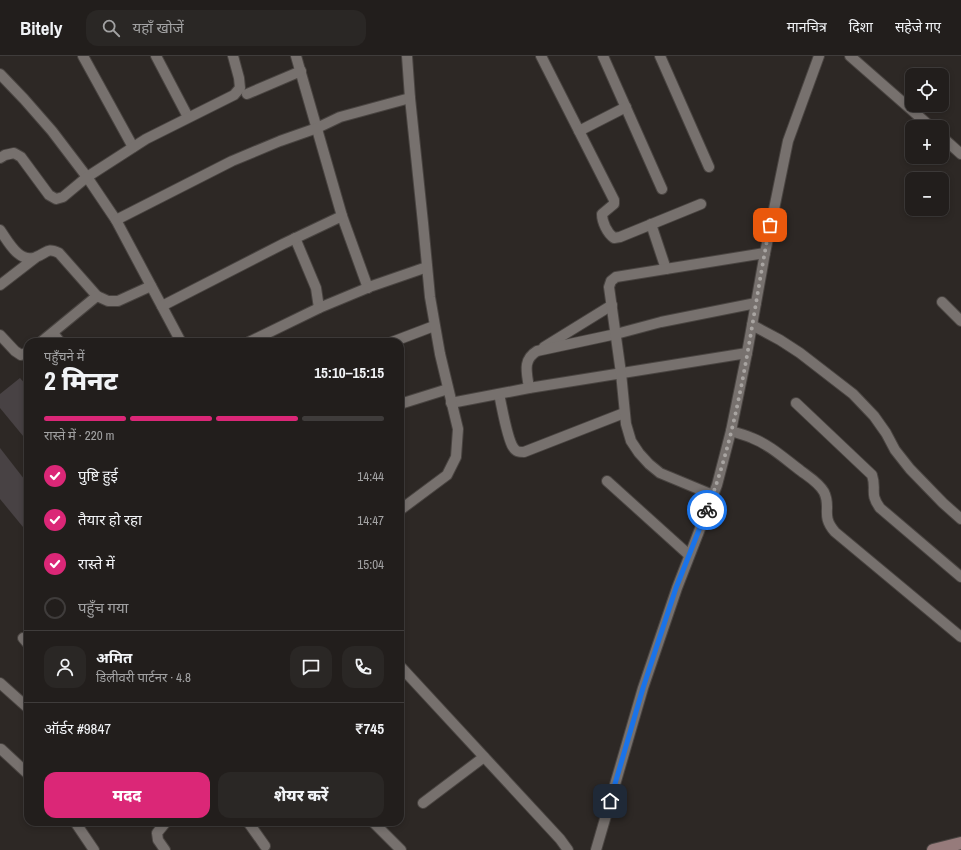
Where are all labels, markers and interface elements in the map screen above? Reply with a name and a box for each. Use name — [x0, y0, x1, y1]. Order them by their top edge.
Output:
search box — [86, 10, 366, 46]
text: Bitely — [20, 15, 62, 41]
icon: search — [100, 17, 122, 39]
text: यहाँ खोजें — [132, 17, 184, 38]
text: मानचित्र — [787, 18, 827, 36]
text: दिशा — [849, 18, 873, 36]
text: सहेजे गए — [895, 18, 941, 36]
map controls — [905, 68, 949, 216]
button: locate — [905, 68, 949, 112]
button: + — [905, 120, 949, 164]
button: − — [905, 172, 949, 216]
pin — [753, 208, 787, 242]
icon: bag — [759, 214, 781, 236]
text: पहुँचने में — [44, 348, 85, 365]
text: 15:10–15:15 — [314, 362, 384, 383]
text: 2 मिनट — [44, 363, 118, 398]
text: रास्ते में · 220 m — [44, 427, 114, 444]
icon: check — [44, 465, 66, 487]
text: पुष्टि हुई — [78, 465, 118, 486]
text: 14:44 — [357, 468, 384, 485]
courier — [687, 490, 727, 530]
icon: bike — [696, 499, 718, 521]
icon: check — [44, 509, 66, 531]
text: तैयार हो रहा — [78, 509, 142, 530]
text: 14:47 — [357, 512, 384, 529]
icon: check — [44, 553, 66, 575]
text: रास्ते में — [78, 553, 115, 574]
text: 15:04 — [357, 556, 384, 573]
text: पहुँच गया — [78, 597, 128, 618]
button: person — [44, 646, 86, 688]
button: chat — [290, 646, 332, 688]
button: phone — [342, 646, 384, 688]
text: अमित — [96, 647, 132, 668]
text: डिलीवरी पार्टनर · 4.8 — [96, 669, 191, 686]
text: ऑर्डर #9847 — [44, 718, 111, 739]
text: ₹745 — [355, 718, 384, 739]
button: मदद — [44, 772, 210, 818]
button: शेयर करें — [218, 772, 384, 818]
pin — [593, 784, 627, 818]
icon: home — [599, 790, 621, 812]

